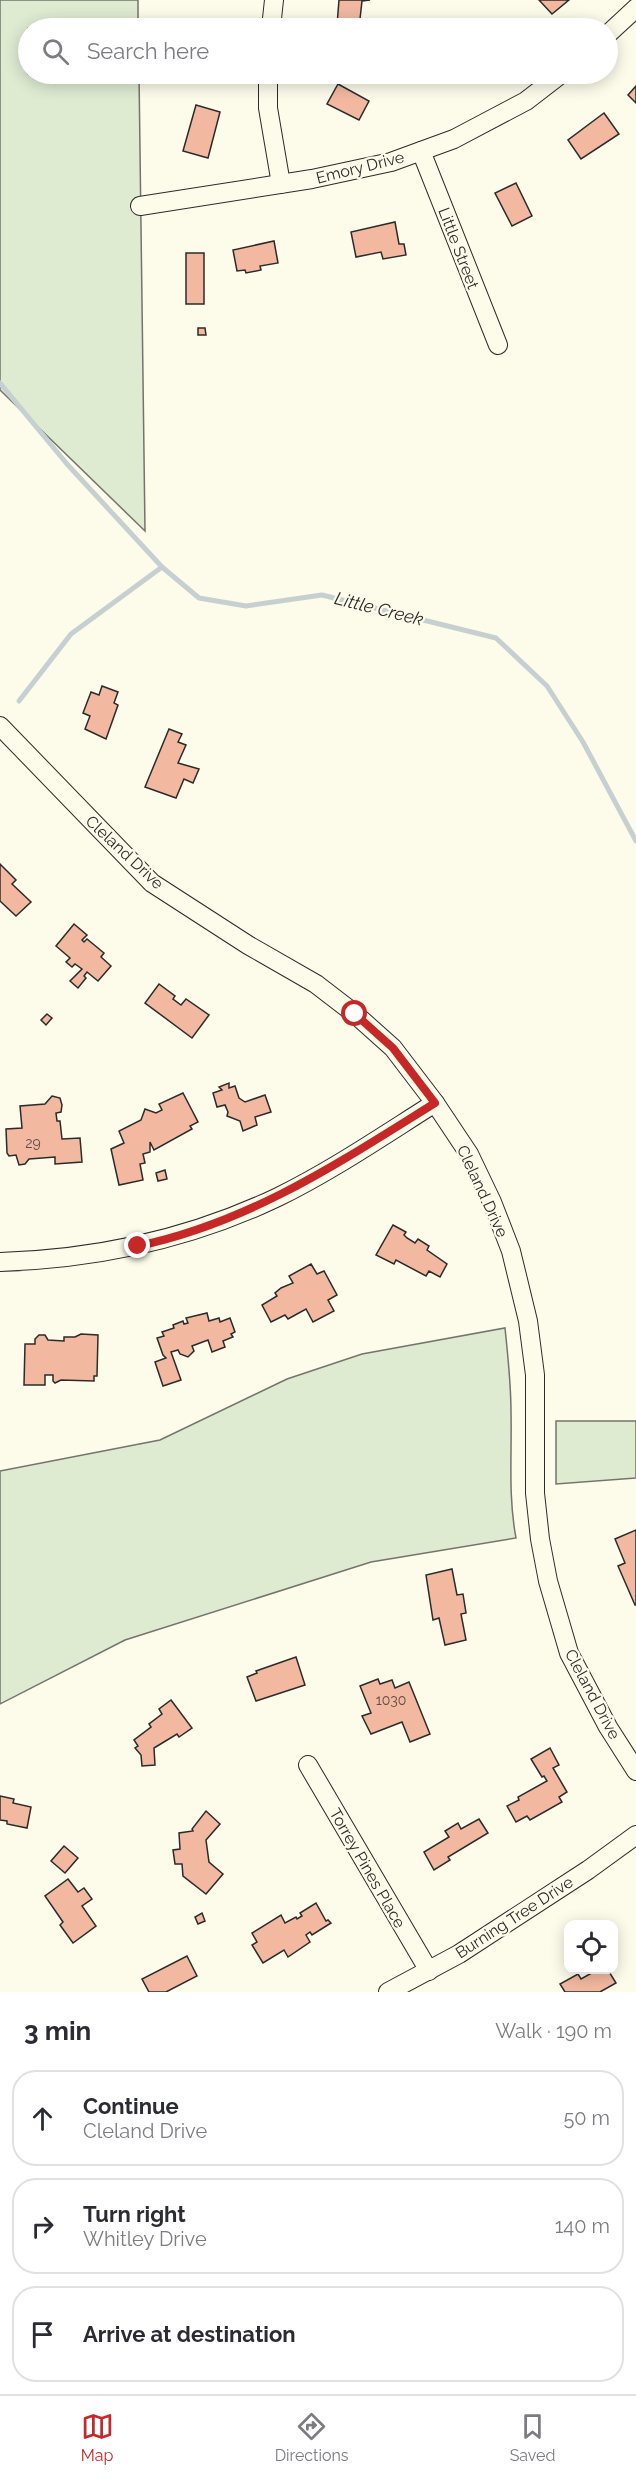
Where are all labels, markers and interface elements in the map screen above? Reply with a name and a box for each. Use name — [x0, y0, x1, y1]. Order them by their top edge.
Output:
search box — [18, 18, 618, 84]
icon: search — [39, 35, 72, 68]
text: Search here — [87, 38, 209, 64]
street label: Emory Drive — [314, 147, 406, 188]
street label: Little Street — [434, 205, 483, 292]
water label: Little Creek — [333, 587, 426, 630]
street label: Cleland Drive — [82, 812, 167, 893]
route start — [341, 1000, 367, 1026]
house number: 29 — [25, 1135, 41, 1151]
street label: Cleland Drive — [453, 1142, 512, 1240]
route end — [124, 1232, 150, 1258]
street label: Cleland Drive — [561, 1646, 624, 1743]
house number: 1030 — [376, 1692, 406, 1708]
street label: Torrey Pines Place — [326, 1805, 410, 1931]
street label: Burning Tree Drive — [452, 1872, 577, 1962]
map controls — [564, 1920, 618, 1974]
button: locate — [564, 1920, 618, 1974]
text: 3 min — [24, 2016, 91, 2046]
text: Walk · 190 m — [495, 2019, 612, 2043]
text: Continue — [83, 2093, 179, 2119]
icon: ahead — [26, 2102, 59, 2135]
text: 50 m — [563, 2106, 610, 2130]
text: Cleland Drive — [83, 2119, 207, 2143]
text: Turn right — [83, 2201, 186, 2227]
icon: right — [26, 2210, 59, 2243]
text: 140 m — [555, 2214, 610, 2238]
text: Whitley Drive — [83, 2227, 207, 2251]
icon: arrive — [26, 2318, 59, 2351]
text: Arrive at destination — [83, 2321, 296, 2347]
tab: Map — [81, 2410, 114, 2465]
tab: Directions — [275, 2410, 349, 2465]
tab: Saved — [510, 2410, 555, 2465]

